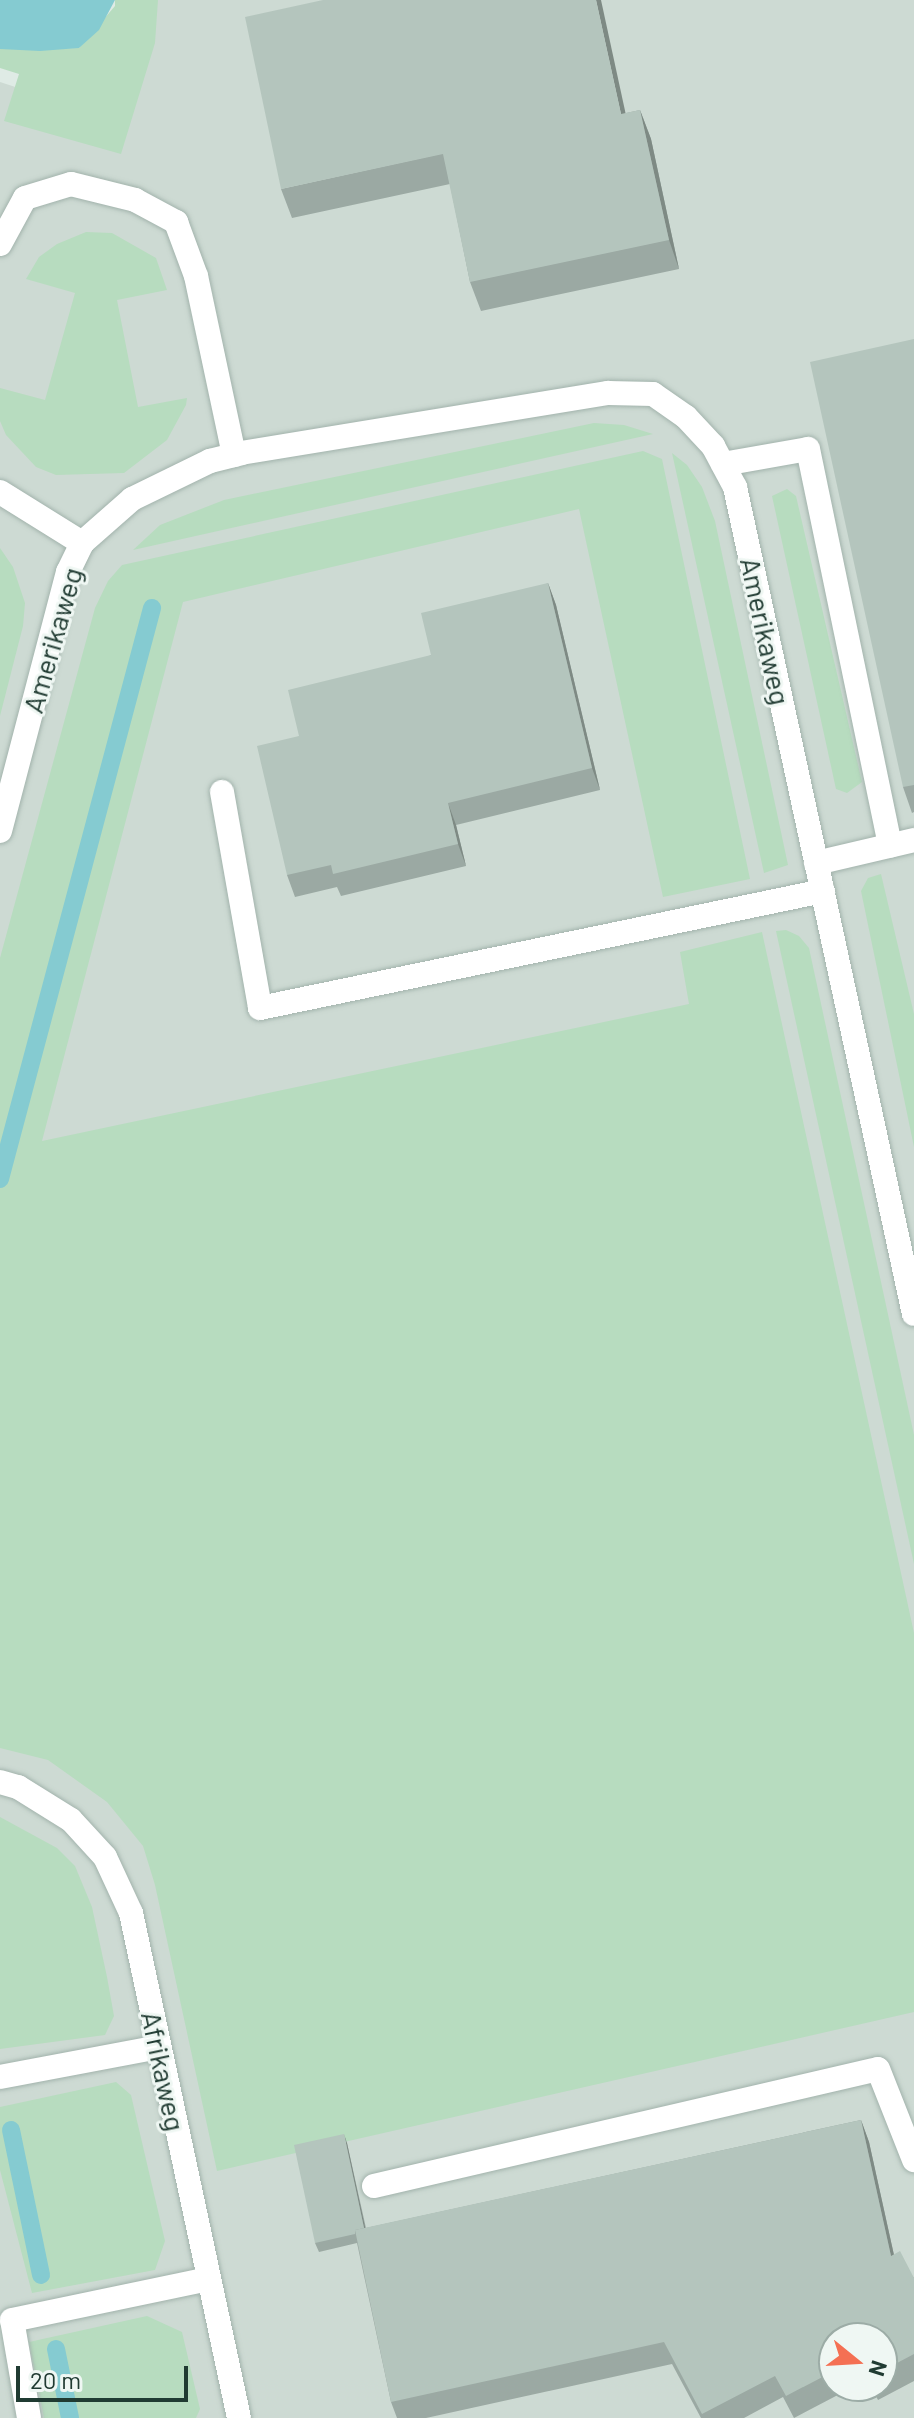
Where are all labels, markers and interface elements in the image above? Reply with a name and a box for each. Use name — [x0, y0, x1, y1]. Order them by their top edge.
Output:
street label: Amerikaweg — [734, 554, 798, 708]
street label: Amerikaweg — [15, 563, 89, 717]
street label: Afrikaweg — [135, 2008, 193, 2134]
north arrow — [818, 2322, 898, 2402]
scale bar — [20, 2350, 192, 2400]
text: N — [864, 2358, 894, 2380]
text: 20 m — [30, 2365, 81, 2394]

